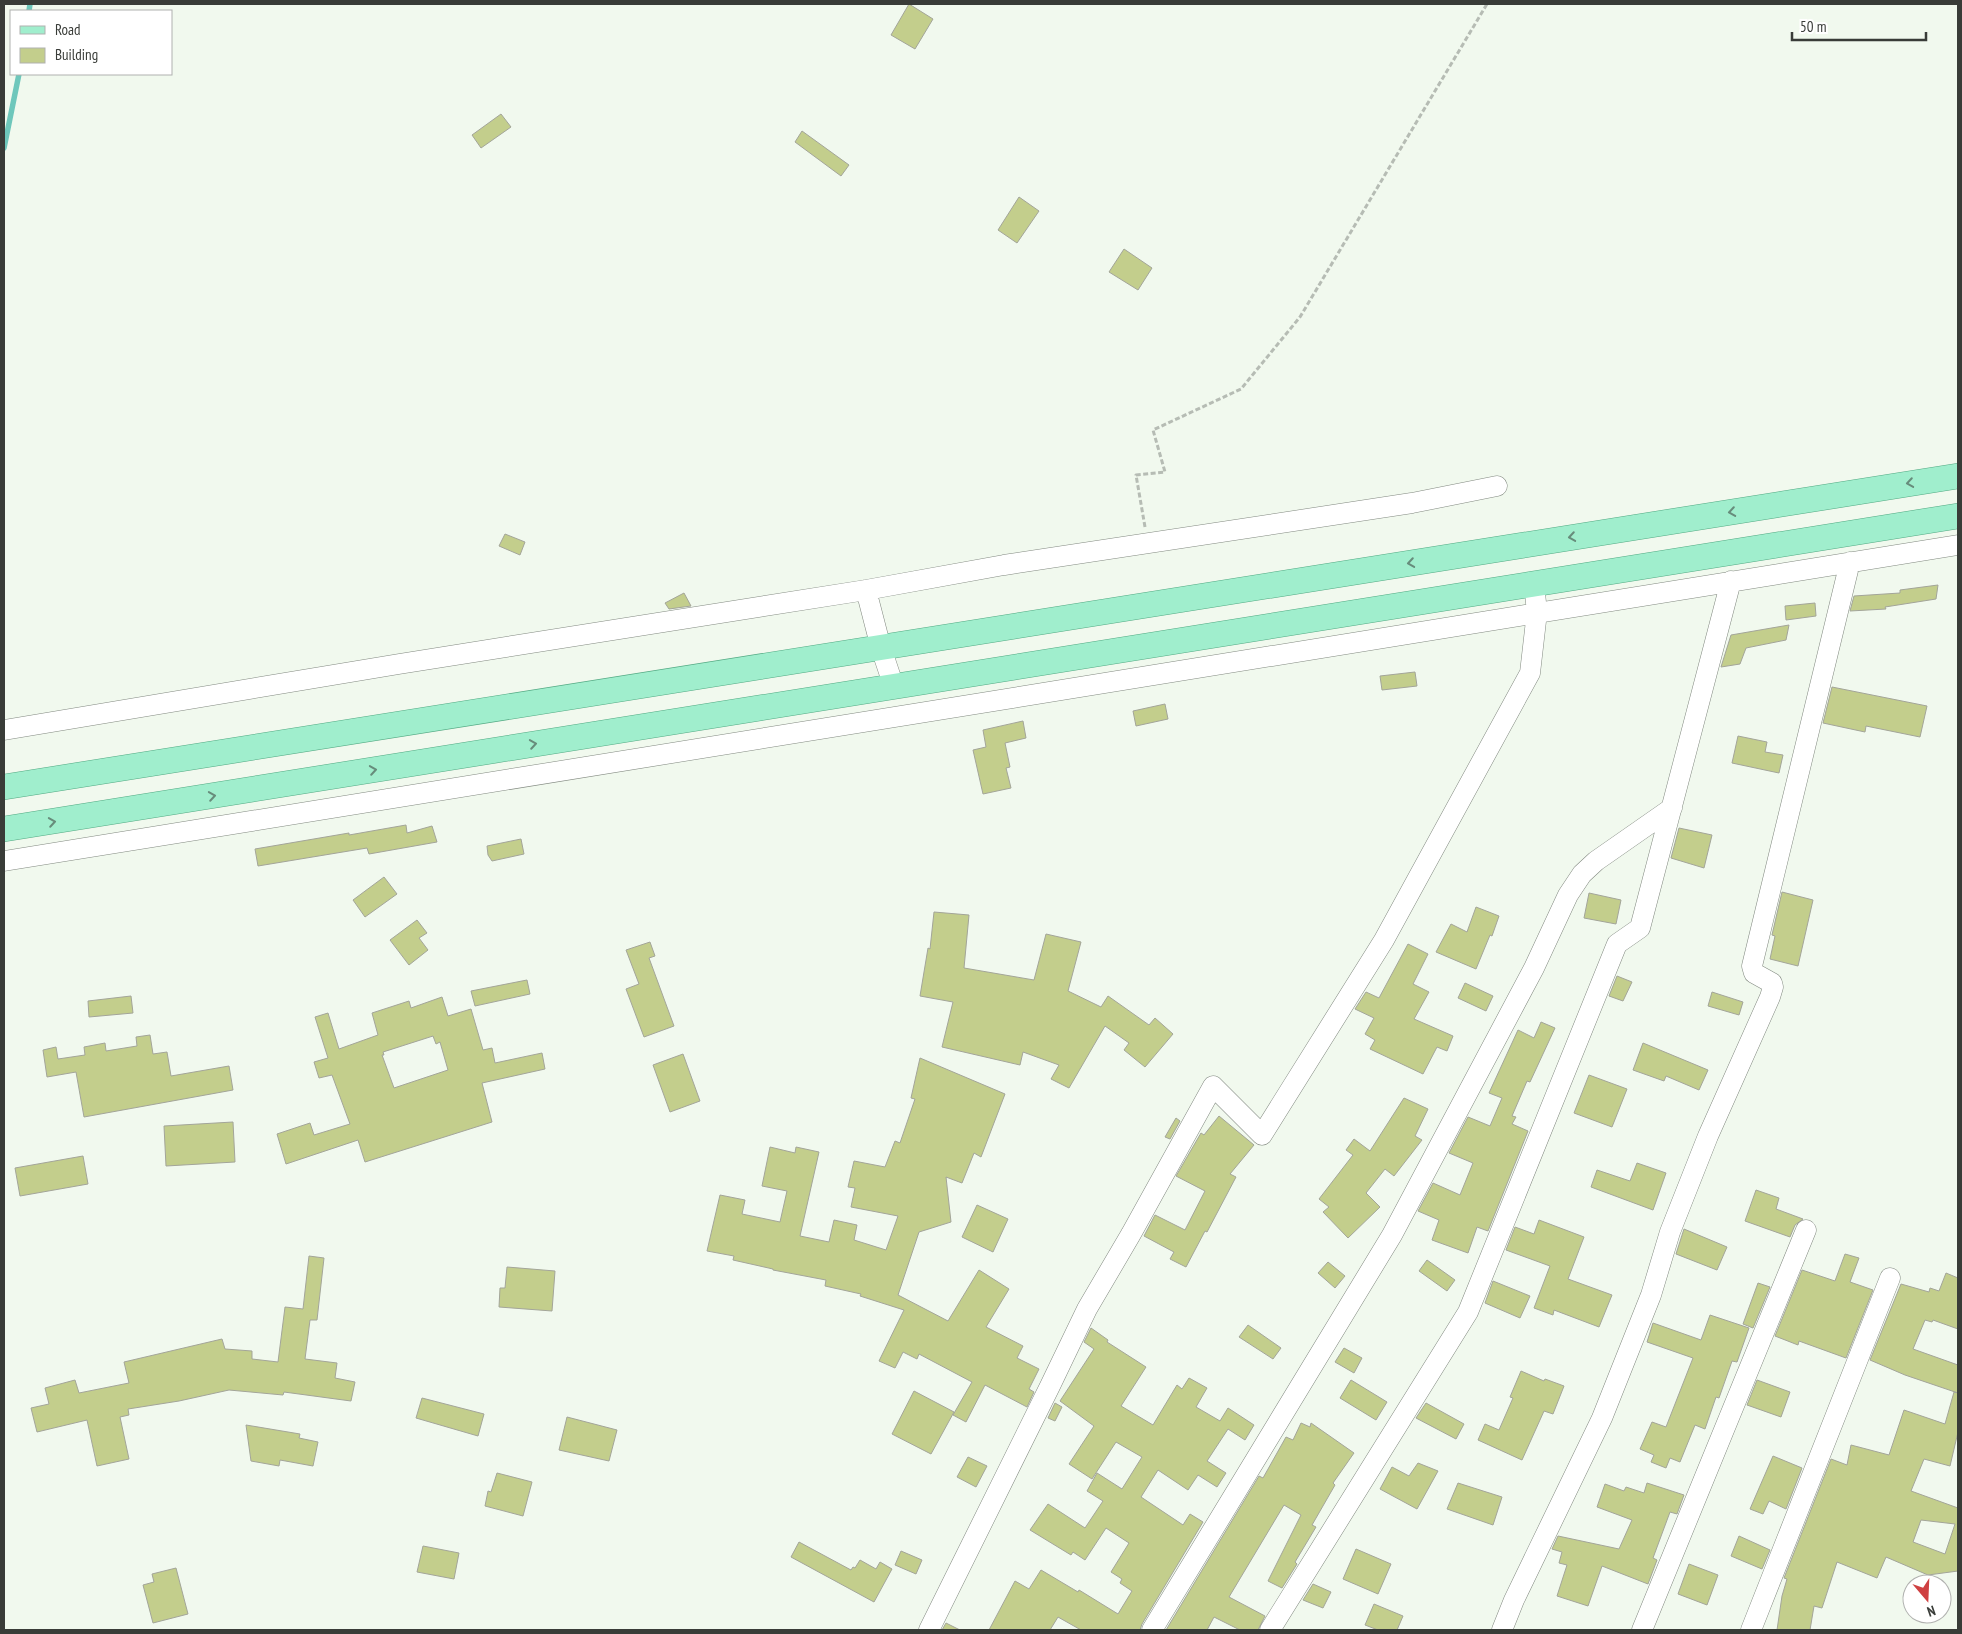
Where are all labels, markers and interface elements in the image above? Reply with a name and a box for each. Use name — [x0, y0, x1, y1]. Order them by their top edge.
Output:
legend — [10, 10, 172, 75]
scale bar — [1792, 10, 1926, 42]
text: 50 m — [1800, 17, 1826, 36]
text: Road — [55, 20, 81, 39]
text: Building — [55, 45, 98, 64]
one-way arrow — [1906, 478, 1914, 488]
one-way arrow — [1728, 506, 1737, 516]
one-way arrow — [1568, 532, 1576, 542]
one-way arrow — [1407, 557, 1415, 568]
one-way arrow — [529, 740, 538, 750]
one-way arrow — [368, 766, 377, 776]
one-way arrow — [208, 791, 217, 801]
one-way arrow — [48, 817, 56, 827]
north arrow — [1902, 1574, 1952, 1624]
text: N — [1925, 1602, 1938, 1621]

